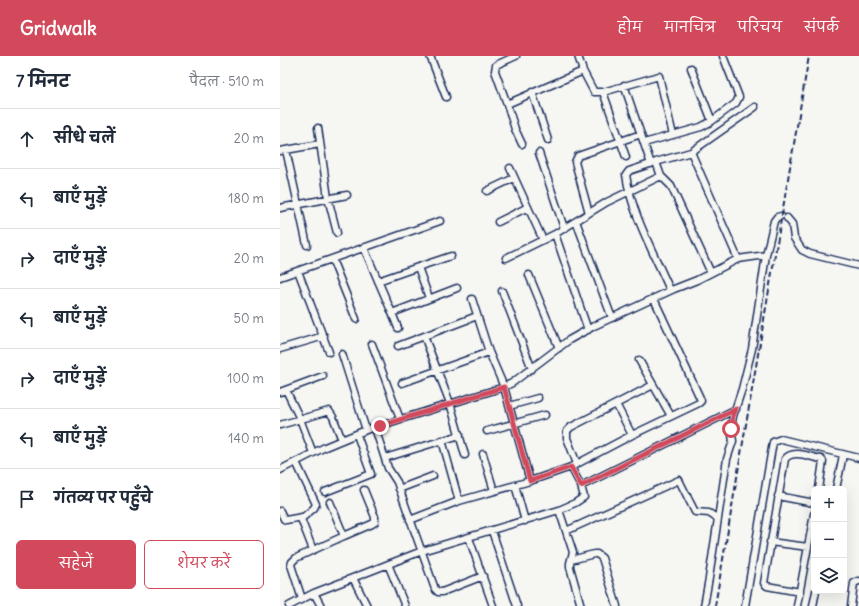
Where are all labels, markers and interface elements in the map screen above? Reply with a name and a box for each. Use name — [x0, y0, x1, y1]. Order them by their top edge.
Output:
text: Gridwalk — [20, 16, 97, 40]
text: होम — [618, 18, 642, 36]
text: मानचित्र — [664, 18, 716, 36]
text: परिचय — [738, 18, 782, 36]
text: संपर्क — [804, 18, 839, 36]
text: 7 मिनट — [16, 70, 70, 92]
text: पैदल · 510 m — [189, 73, 264, 90]
icon: ahead — [16, 128, 38, 150]
text: सीधे चलें — [54, 128, 115, 147]
text: 20 m — [234, 130, 264, 147]
icon: left — [16, 188, 38, 210]
text: बाएँ मुड़ें — [54, 188, 106, 207]
text: 180 m — [228, 190, 264, 207]
icon: right — [16, 248, 38, 270]
text: दाएँ मुड़ें — [54, 248, 106, 267]
text: 20 m — [234, 250, 264, 267]
icon: left — [16, 308, 38, 330]
text: बाएँ मुड़ें — [54, 308, 106, 327]
text: 50 m — [233, 310, 264, 327]
icon: right — [16, 368, 38, 390]
text: दाएँ मुड़ें — [54, 368, 106, 387]
text: 100 m — [227, 370, 264, 387]
route end — [371, 417, 389, 435]
route start — [722, 420, 740, 438]
icon: left — [16, 428, 38, 450]
text: बाएँ मुड़ें — [54, 428, 106, 447]
text: 140 m — [228, 430, 264, 447]
map controls — [811, 486, 847, 594]
button: + — [811, 486, 847, 522]
icon: arrive — [16, 488, 38, 510]
text: गंतव्य पर पहुँचे — [54, 488, 152, 507]
button: − — [811, 522, 847, 558]
button: सहेजें — [16, 540, 136, 589]
button: शेयर करें — [144, 540, 264, 589]
button: layers — [811, 558, 847, 594]

